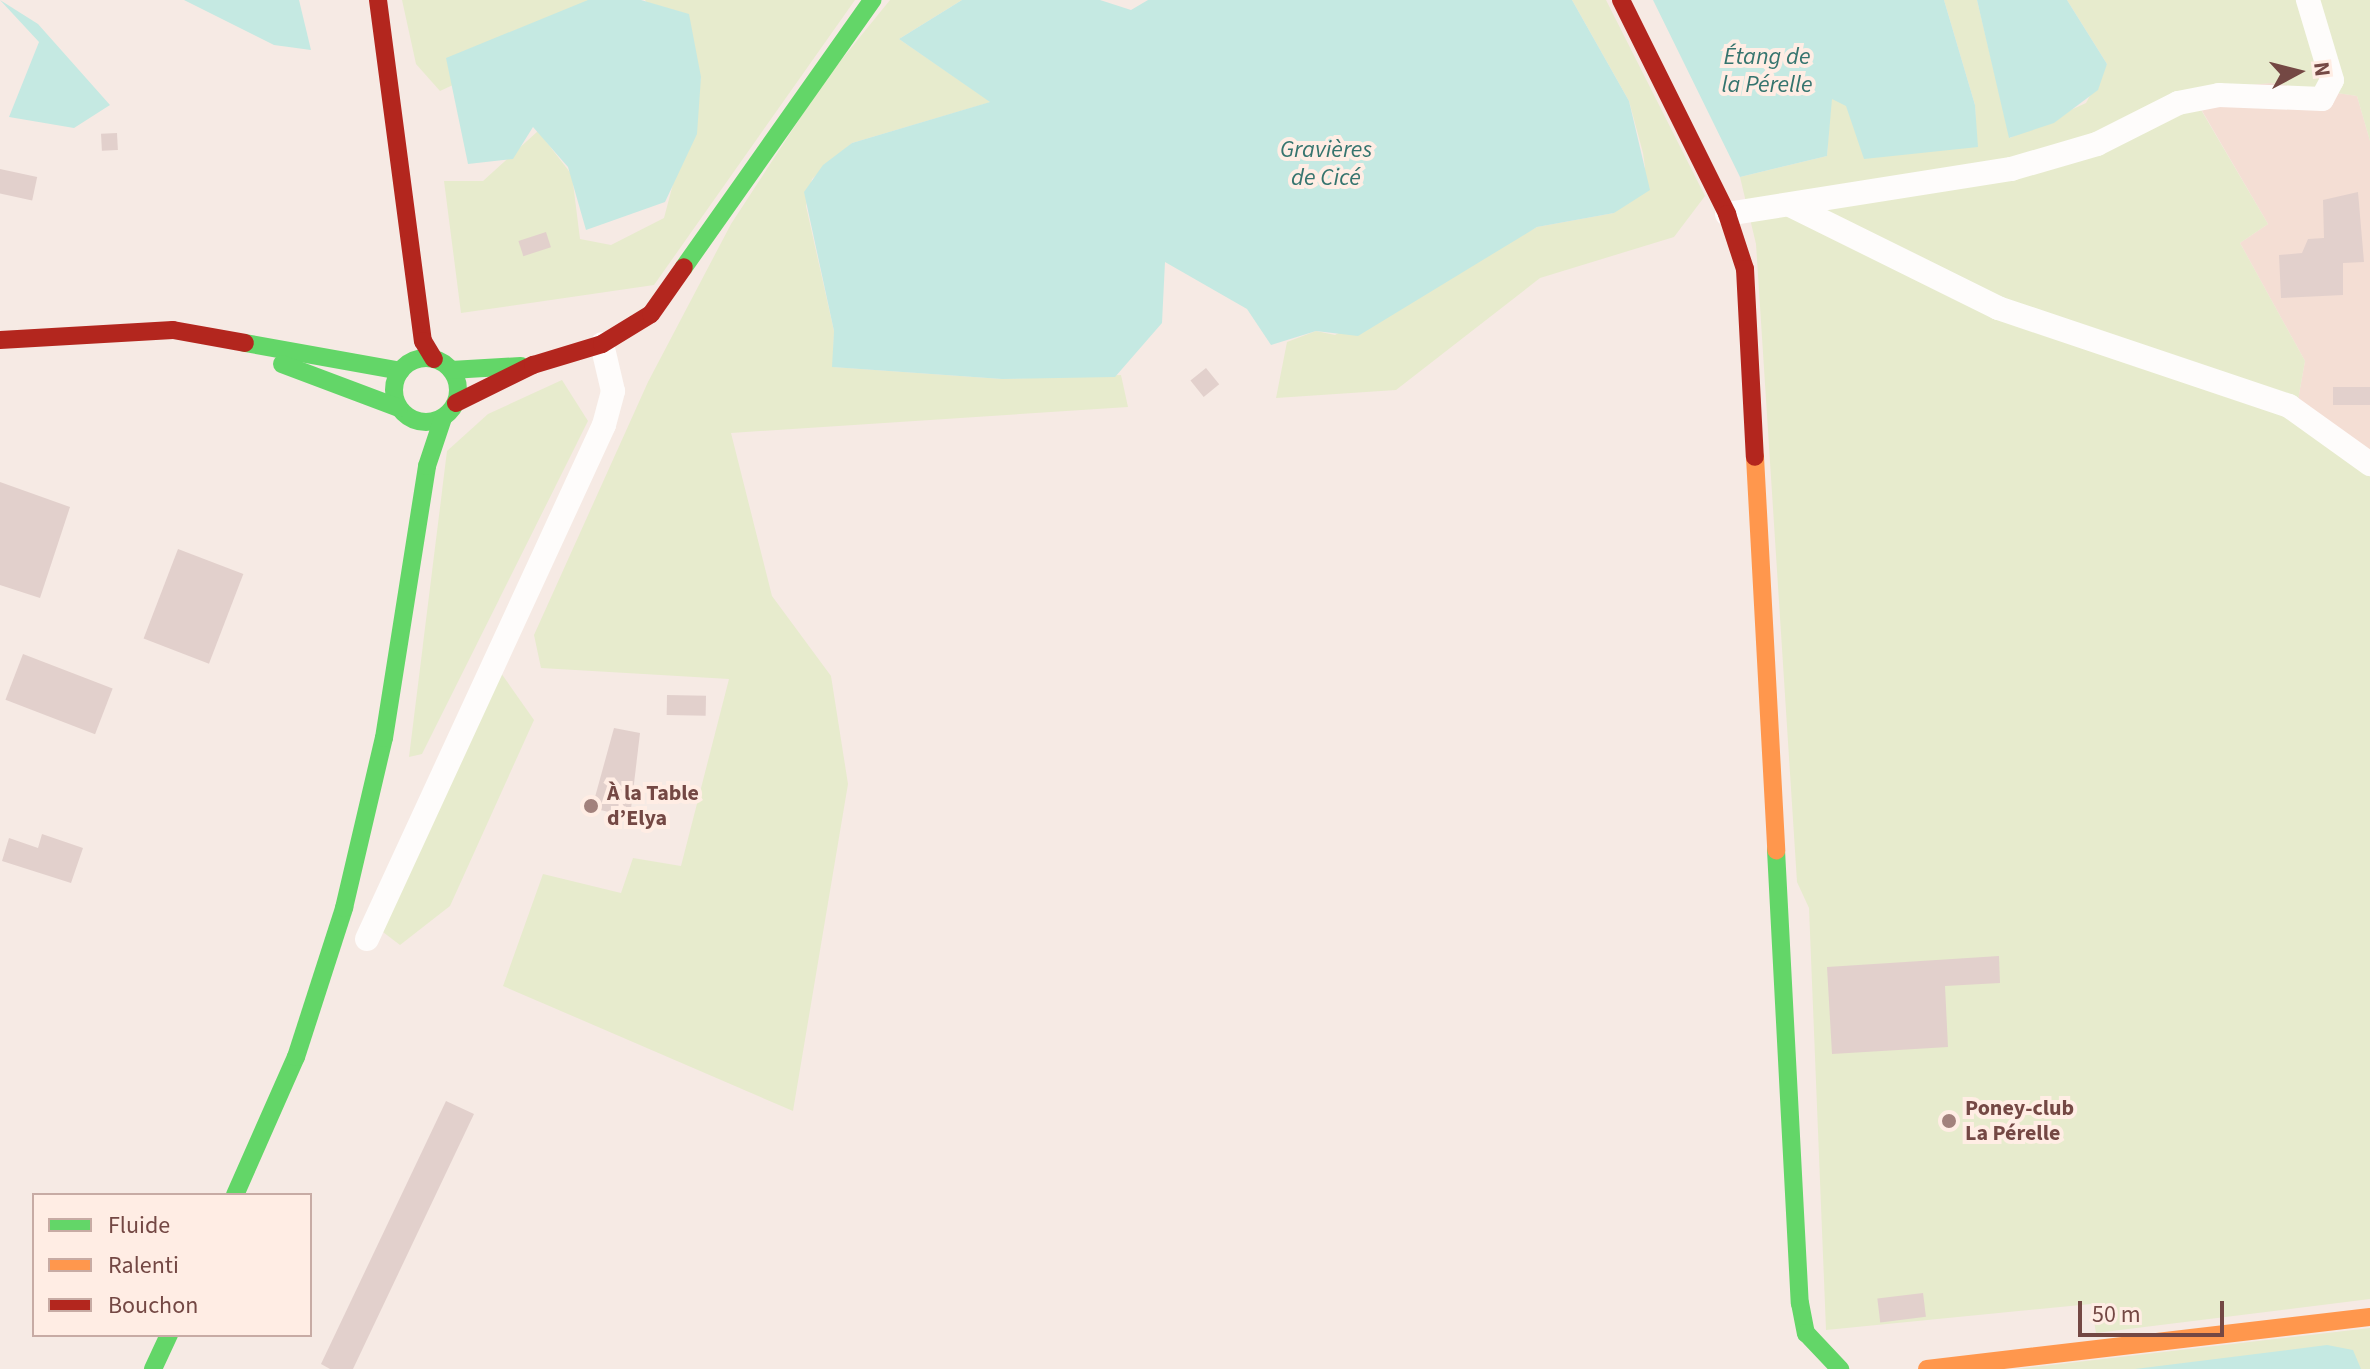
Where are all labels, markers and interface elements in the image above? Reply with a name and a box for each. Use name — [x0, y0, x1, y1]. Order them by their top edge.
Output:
north arrow — [2258, 32, 2338, 112]
water label: Étang de la Pérelle — [1722, 43, 1812, 99]
text: N — [2305, 60, 2339, 78]
water label: Gravières de Cicé — [1280, 136, 1372, 192]
place label: À la Table d’Elya — [607, 780, 699, 832]
marker: À la Table d’Elya — [582, 797, 600, 815]
place label: Poney-club La Pérelle — [1965, 1095, 2074, 1146]
marker: Poney-club La Pérelle — [1940, 1112, 1958, 1130]
legend — [32, 1193, 312, 1337]
text: Fluide — [108, 1208, 170, 1243]
text: Ralenti — [108, 1248, 179, 1283]
scale bar — [2082, 1285, 2228, 1335]
text: Bouchon — [108, 1288, 198, 1323]
text: 50 m — [2092, 1297, 2141, 1332]

